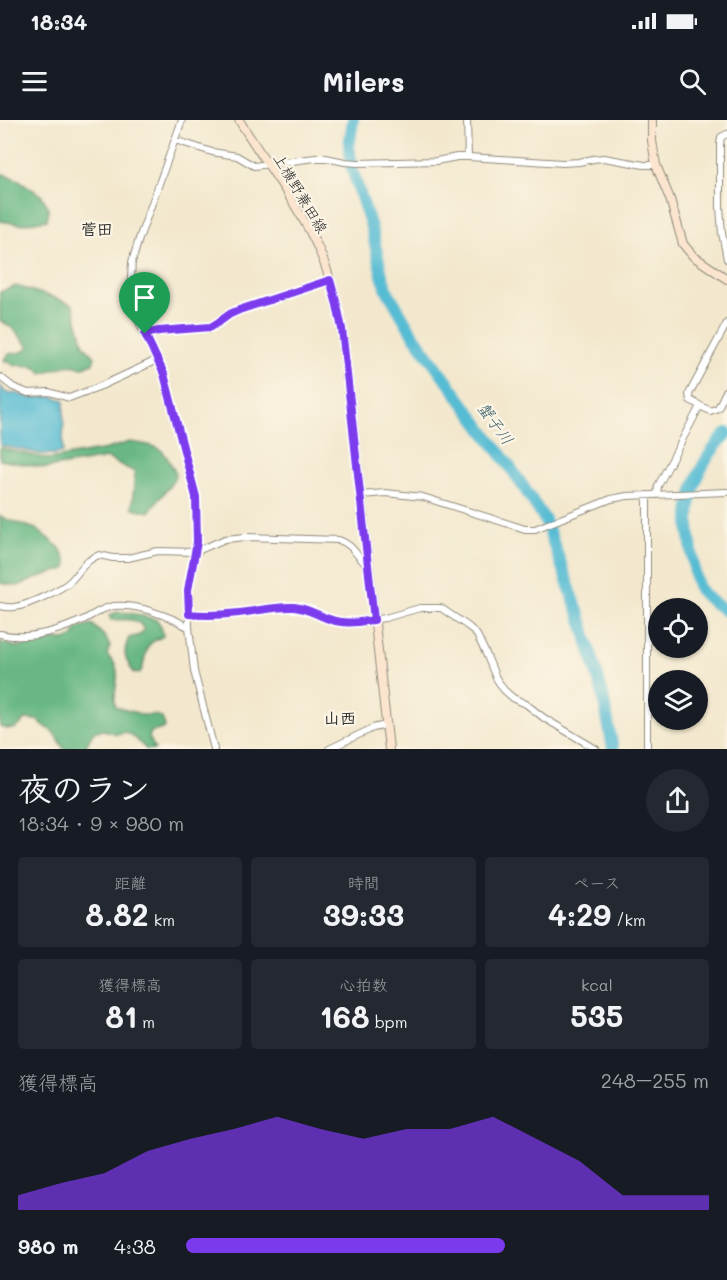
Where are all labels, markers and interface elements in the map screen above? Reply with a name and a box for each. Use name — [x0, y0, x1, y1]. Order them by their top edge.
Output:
text: 18:34 — [30, 7, 88, 36]
text: Milers — [322, 64, 405, 99]
icon: menu — [18, 65, 51, 98]
icon: search — [676, 65, 709, 98]
street label: 上横野兼田線 — [269, 149, 333, 237]
district label: 菅田 — [81, 218, 113, 239]
pin — [119, 272, 170, 334]
icon: arrive — [128, 281, 161, 314]
water label: 蟹子川 — [473, 397, 519, 449]
map controls — [648, 598, 708, 730]
button: locate — [648, 598, 708, 658]
button: layers — [648, 670, 708, 730]
district label: 山西 — [324, 707, 356, 728]
text: 夜のラン — [18, 766, 150, 809]
button: share — [646, 769, 709, 832]
text: 18:34 · 9 × 980 m — [18, 810, 184, 836]
text: 距離 — [114, 872, 146, 893]
text: 時間 — [347, 872, 380, 893]
text: ペース — [573, 872, 620, 893]
text: 8.82 — [85, 894, 149, 934]
text: 39:33 — [323, 894, 404, 934]
text: 4:29 — [548, 894, 611, 934]
text: km — [149, 909, 175, 930]
text: /km — [611, 909, 646, 930]
text: 獲得標高 — [98, 974, 162, 995]
text: 心拍数 — [339, 974, 388, 995]
text: kcal — [581, 974, 613, 995]
text: 535 — [570, 995, 623, 1035]
text: 81 — [105, 996, 137, 1036]
text: 168 — [320, 996, 370, 1036]
text: m — [137, 1011, 155, 1032]
text: bpm — [370, 1011, 407, 1032]
text: 248–255 m — [601, 1067, 709, 1093]
text: 獲得標高 — [18, 1069, 98, 1095]
text: 980 m — [18, 1233, 78, 1259]
text: 4:38 — [114, 1233, 156, 1259]

